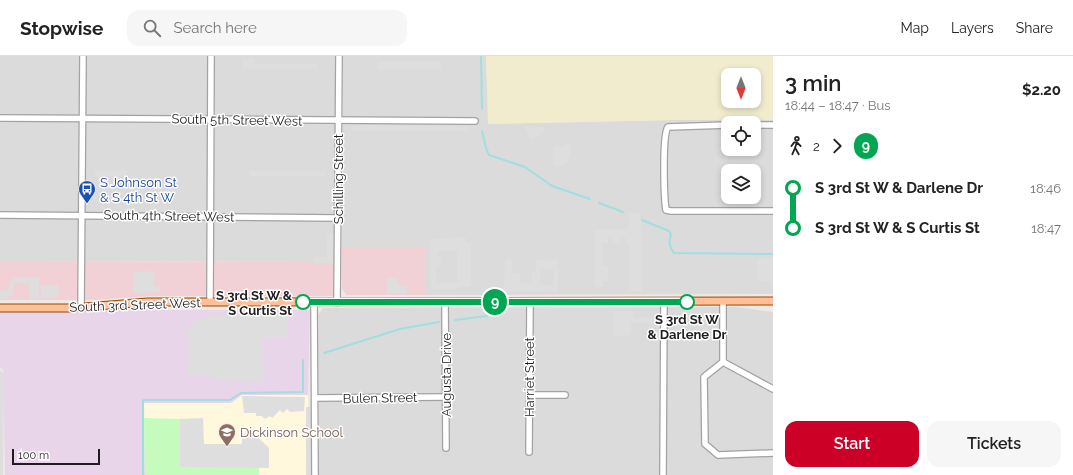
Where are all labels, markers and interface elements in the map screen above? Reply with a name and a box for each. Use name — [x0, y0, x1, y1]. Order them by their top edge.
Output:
search box — [127, 10, 407, 46]
text: Stopwise — [20, 17, 103, 39]
icon: search — [141, 17, 163, 39]
text: Search here — [173, 19, 257, 37]
text: Map — [901, 20, 929, 36]
text: Layers — [951, 20, 994, 36]
text: Share — [1016, 20, 1053, 36]
north arrow — [721, 68, 761, 108]
map controls — [721, 68, 761, 204]
text: 3 min — [785, 70, 841, 96]
text: $2.20 — [1022, 81, 1061, 99]
text: 18:44 – 18:47 · Bus — [785, 98, 890, 113]
street label: South 5th Street West — [171, 111, 303, 129]
button: locate — [721, 116, 761, 156]
street label: Schilling Street — [331, 133, 346, 224]
icon: walk — [785, 135, 807, 157]
icon: forward — [826, 135, 848, 157]
text: 9 — [862, 138, 870, 154]
text: 2 — [813, 139, 820, 154]
button: layers — [721, 164, 761, 204]
place label: S Johnson St & S 4th St W — [100, 175, 178, 205]
bus stop icon: S Johnson St & S 4th St W — [77, 179, 97, 204]
text: S 3rd St W & Darlene Dr — [815, 179, 983, 197]
text: 18:46 — [1030, 181, 1061, 196]
street label: South 4th Street West — [103, 207, 235, 225]
text: S 3rd St W & S Curtis St — [815, 219, 980, 237]
text: 18:47 — [1031, 221, 1061, 236]
place label: S 3rd St W & S Curtis St — [216, 288, 293, 318]
line badge: 9 — [482, 289, 508, 315]
marker: S 3rd St W & S Curtis St — [295, 294, 311, 310]
text: 9 — [491, 294, 499, 310]
marker: S 3rd St W & Darlene Dr — [679, 294, 695, 310]
street label: South 3rd Street West — [69, 295, 201, 315]
place label: S 3rd St W & Darlene Dr — [647, 312, 727, 342]
street label: Augusta Drive — [439, 333, 454, 417]
street label: Harriet Street — [522, 336, 537, 417]
street label: Bulen Street — [343, 390, 418, 406]
button: Start — [785, 421, 919, 467]
button: Tickets — [927, 421, 1061, 467]
school or university icon: Dickinson School — [217, 422, 237, 447]
place label: Dickinson School — [240, 425, 344, 440]
scale bar — [12, 447, 100, 466]
text: 100 m — [18, 449, 49, 462]

